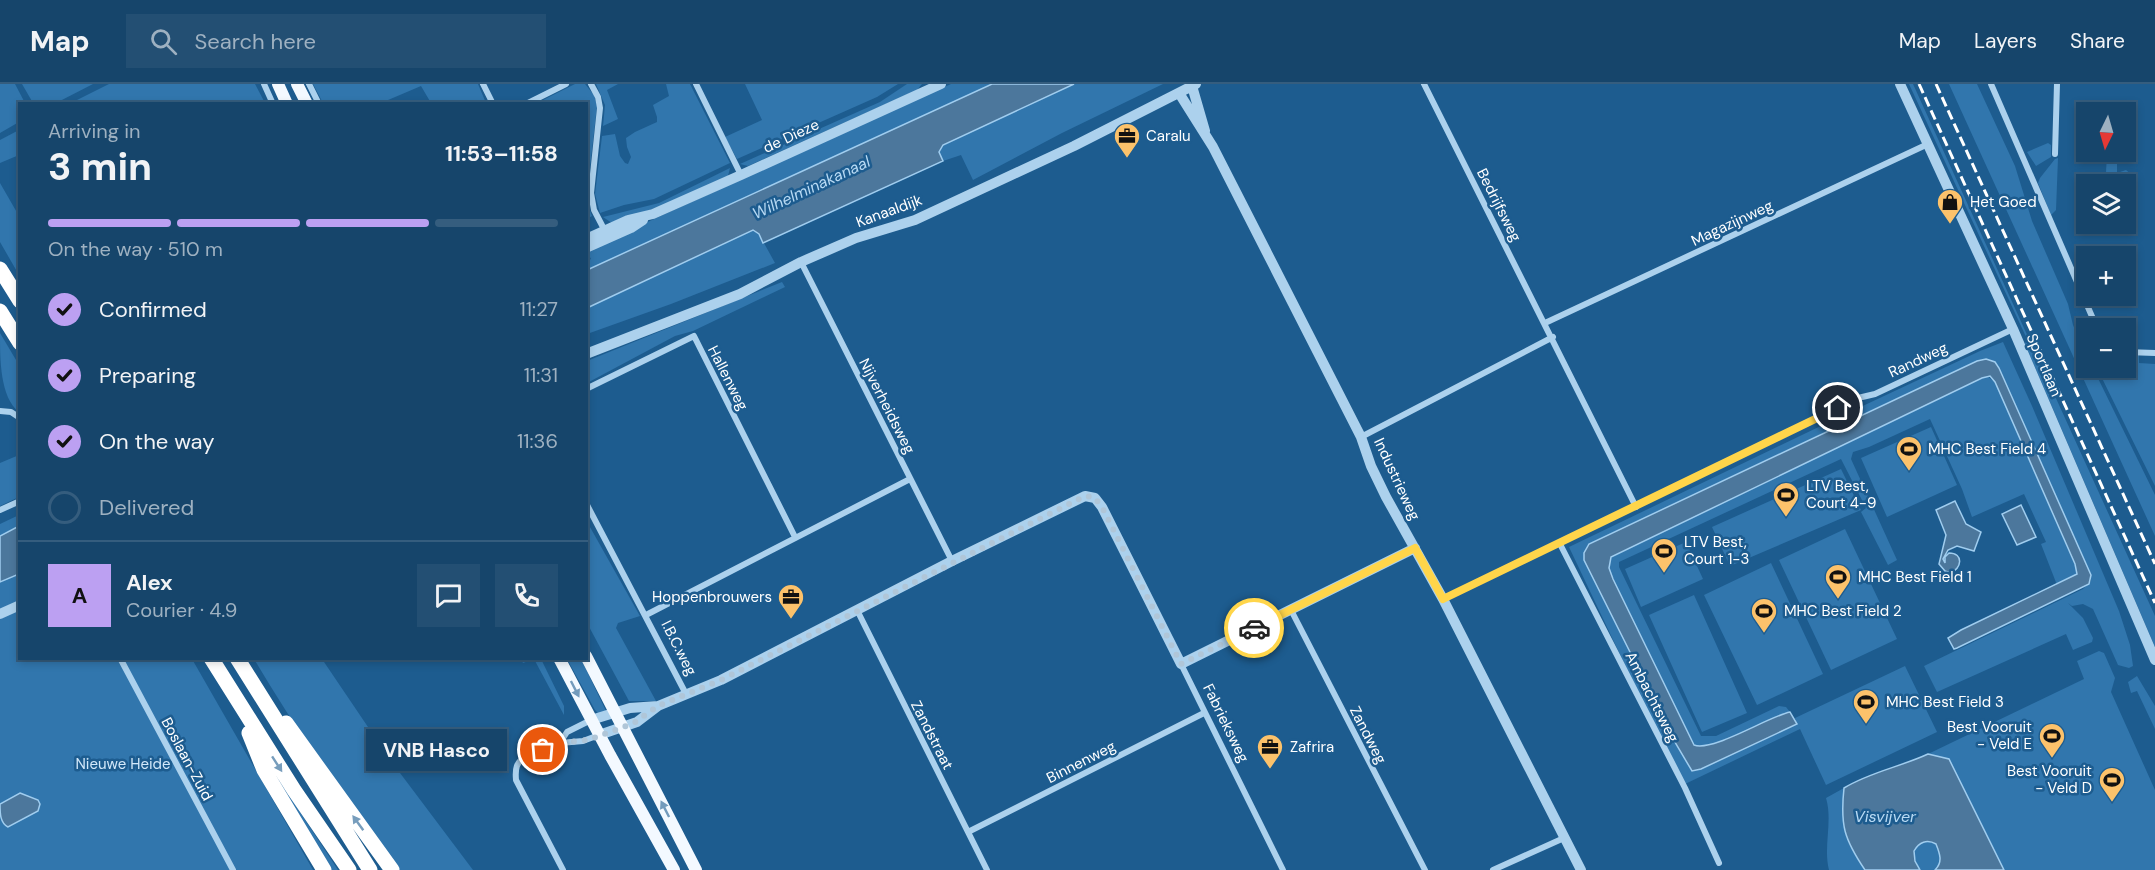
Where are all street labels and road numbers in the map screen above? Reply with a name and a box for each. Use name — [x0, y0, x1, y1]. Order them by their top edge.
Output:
street label: de Dieze — [760, 114, 822, 158]
street label: Bedrijfsweg — [1472, 165, 1526, 245]
street label: Kanaaldijk — [853, 190, 925, 232]
street label: Magazijnweg — [1688, 195, 1776, 251]
street label: Sportlaan — [2022, 330, 2066, 400]
street label: Randweg — [1885, 338, 1951, 382]
street label: Hallenweg — [703, 342, 753, 414]
street label: Nijverheidsweg — [854, 355, 920, 457]
street label: Industrieweg — [1369, 435, 1425, 523]
street label: I.B.C.weg — [657, 617, 701, 679]
street label: Ambachtsweg — [1621, 648, 1683, 746]
street label: Fabrieksweg — [1198, 680, 1254, 766]
street label: Zandstraat — [906, 697, 958, 773]
street label: Zandweg — [1345, 703, 1391, 767]
street label: Boslaan-Zuid — [157, 714, 217, 804]
street label: Binnenweg — [1043, 736, 1119, 788]

